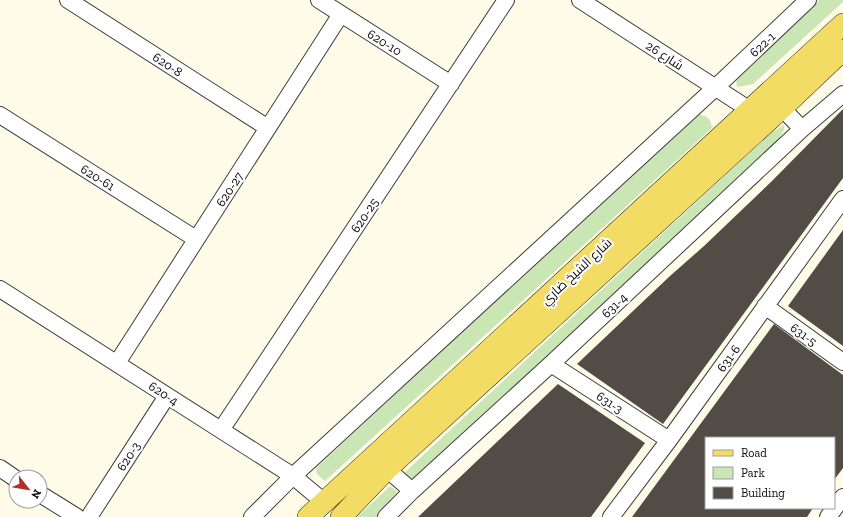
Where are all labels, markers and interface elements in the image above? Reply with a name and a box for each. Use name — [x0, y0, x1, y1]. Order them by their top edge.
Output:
street label: 620-10 — [365, 26, 405, 59]
street label: 622-1 — [746, 29, 778, 60]
street label: شارع 26 — [643, 38, 686, 74]
street label: 620-8 — [150, 49, 185, 80]
street label: 620-61 — [78, 161, 118, 194]
street label: 620-27 — [213, 169, 246, 209]
street label: 620-25 — [347, 195, 382, 236]
street label: شارع الشيخ ضاري — [538, 235, 617, 310]
street label: 631-4 — [598, 290, 630, 321]
street label: 631-5 — [788, 320, 820, 349]
street label: 631-6 — [714, 342, 743, 375]
street label: 620-4 — [146, 378, 181, 409]
street label: 631-3 — [594, 388, 626, 417]
legend — [705, 437, 835, 509]
street label: 620-3 — [113, 439, 143, 474]
text: Road — [741, 446, 767, 460]
text: Park — [741, 466, 766, 480]
north arrow — [8, 469, 48, 509]
text: Building — [741, 486, 785, 500]
text: N — [28, 487, 44, 501]

